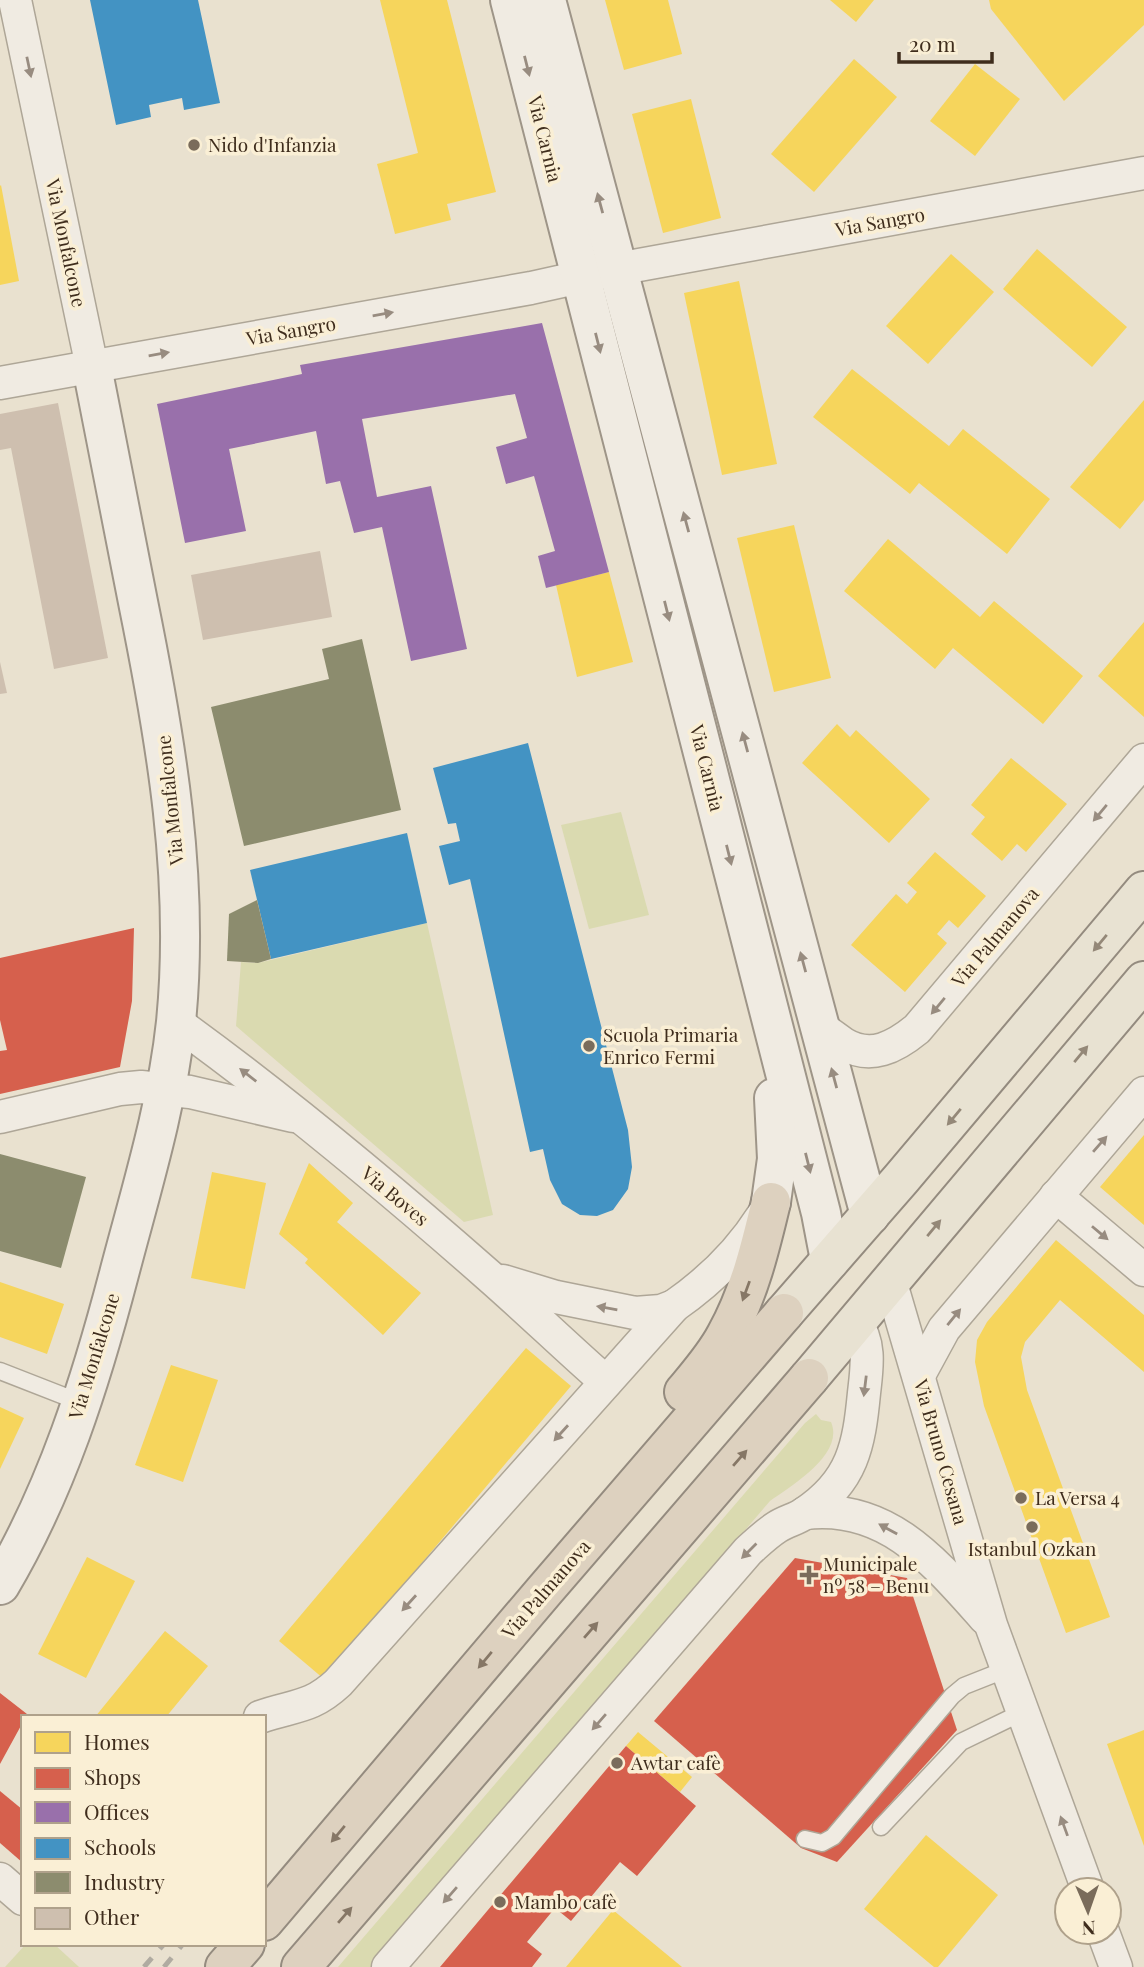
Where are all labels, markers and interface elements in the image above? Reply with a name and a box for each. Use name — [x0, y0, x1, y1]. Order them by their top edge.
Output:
scale bar — [899, 21, 992, 65]
text: 20 m — [909, 29, 956, 57]
one-way arrow — [522, 55, 533, 77]
one-way arrow — [24, 56, 35, 78]
street label: Via Carnia — [522, 92, 569, 185]
place label: Nido d'Infanzia — [208, 131, 337, 157]
marker: Nido d'Infanzia — [186, 137, 202, 153]
street label: Via Monfalcone — [40, 175, 93, 309]
one-way arrow — [594, 192, 604, 213]
street label: Via Sangro — [832, 200, 927, 242]
one-way arrow — [372, 308, 394, 319]
street label: Via Sangro — [243, 309, 338, 351]
one-way arrow — [593, 332, 604, 354]
one-way arrow — [148, 348, 170, 359]
one-way arrow — [680, 511, 691, 533]
one-way arrow — [662, 600, 673, 622]
street label: Via Carnia — [684, 721, 731, 814]
one-way arrow — [739, 731, 750, 753]
street label: Via Monfalcone — [149, 734, 189, 867]
one-way arrow — [1093, 804, 1108, 821]
one-way arrow — [724, 844, 735, 866]
street label: Via Palmanova — [944, 880, 1044, 993]
one-way arrow — [1092, 934, 1108, 952]
one-way arrow — [797, 951, 808, 973]
one-way arrow — [931, 997, 946, 1014]
place label: Scuola Primaria Enrico Fermi — [603, 1021, 739, 1069]
marker: Scuola Primaria Enrico Fermi — [581, 1038, 597, 1054]
one-way arrow — [1073, 1046, 1088, 1063]
one-way arrow — [828, 1067, 839, 1089]
one-way arrow — [239, 1068, 257, 1083]
one-way arrow — [946, 1108, 961, 1126]
one-way arrow — [1092, 1135, 1108, 1153]
one-way arrow — [803, 1152, 814, 1174]
street label: Via Boves — [356, 1159, 435, 1231]
one-way arrow — [926, 1219, 942, 1237]
one-way arrow — [1091, 1225, 1108, 1240]
one-way arrow — [740, 1281, 751, 1302]
street label: Via Monfalcone — [61, 1289, 125, 1423]
one-way arrow — [596, 1302, 618, 1313]
one-way arrow — [946, 1308, 961, 1325]
one-way arrow — [860, 1375, 871, 1397]
street label: Via Bruno Cesana — [908, 1375, 975, 1528]
one-way arrow — [553, 1424, 569, 1441]
one-way arrow — [732, 1449, 747, 1466]
place label: La Versa 4 — [1035, 1484, 1120, 1510]
marker: La Versa 4 — [1013, 1490, 1029, 1506]
marker: Istanbul Ozkan — [1024, 1519, 1040, 1535]
one-way arrow — [878, 1523, 897, 1535]
street label: Via Palmanova — [494, 1533, 596, 1644]
place label: Istanbul Ozkan — [968, 1535, 1097, 1561]
one-way arrow — [740, 1543, 757, 1560]
place label: Municipale nº 58 – Benu — [823, 1550, 929, 1598]
marker: Municipale nº 58 – Benu — [801, 1567, 817, 1583]
one-way arrow — [401, 1594, 417, 1612]
one-way arrow — [583, 1621, 599, 1639]
one-way arrow — [478, 1652, 493, 1669]
one-way arrow — [591, 1713, 607, 1731]
legend — [21, 1715, 266, 1946]
text: Homes — [84, 1727, 150, 1755]
place label: Awtar cafè — [630, 1749, 721, 1775]
marker: Awtar cafè — [609, 1755, 625, 1771]
text: Shops — [84, 1762, 141, 1790]
text: Offices — [84, 1797, 149, 1825]
one-way arrow — [1058, 1815, 1069, 1836]
one-way arrow — [330, 1825, 346, 1843]
text: Schools — [84, 1832, 156, 1860]
text: Industry — [84, 1867, 165, 1895]
north arrow — [1053, 1876, 1123, 1946]
one-way arrow — [443, 1886, 458, 1903]
place label: Mambo cafè — [514, 1888, 617, 1914]
marker: Mambo cafè — [492, 1894, 508, 1910]
text: Other — [84, 1902, 140, 1930]
one-way arrow — [337, 1907, 352, 1924]
text: N — [1081, 1916, 1096, 1942]

